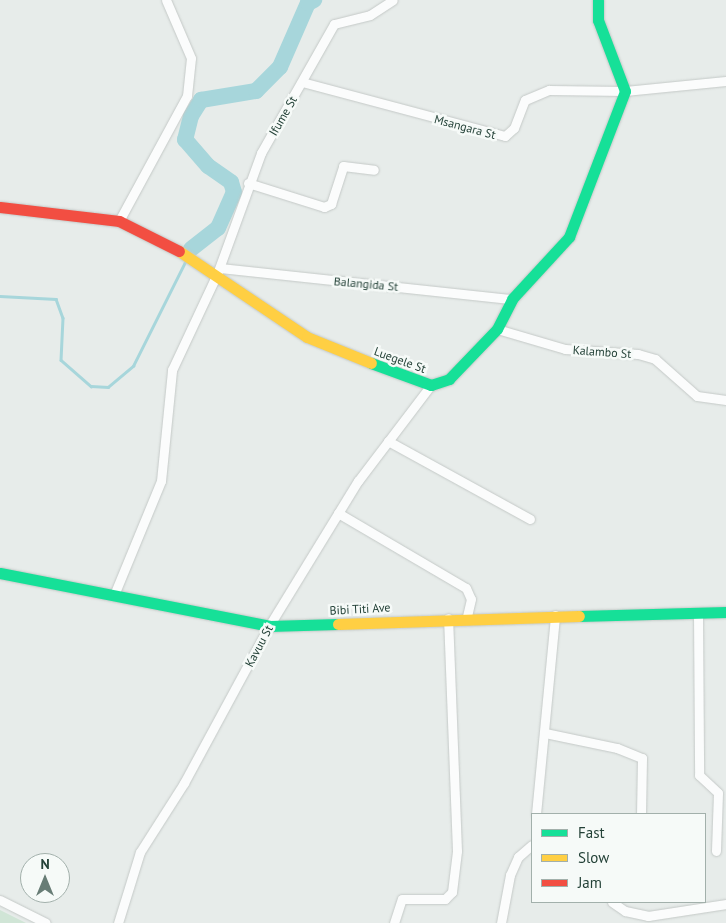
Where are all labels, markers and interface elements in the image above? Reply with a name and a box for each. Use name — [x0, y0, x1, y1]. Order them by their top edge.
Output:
street label: Ifume St — [266, 94, 300, 138]
street label: Msangara St — [433, 112, 497, 142]
street label: Balangida St — [333, 274, 399, 294]
street label: Kalambo St — [572, 343, 632, 361]
street label: Luegele St — [372, 344, 428, 376]
street label: Bibi Titi Ave — [329, 600, 391, 618]
street label: Kavuu St — [242, 623, 276, 669]
legend — [531, 813, 706, 903]
text: Fast — [578, 823, 605, 842]
text: Slow — [578, 848, 609, 867]
north arrow — [20, 853, 70, 903]
text: N — [40, 855, 50, 873]
text: Jam — [578, 873, 602, 892]

